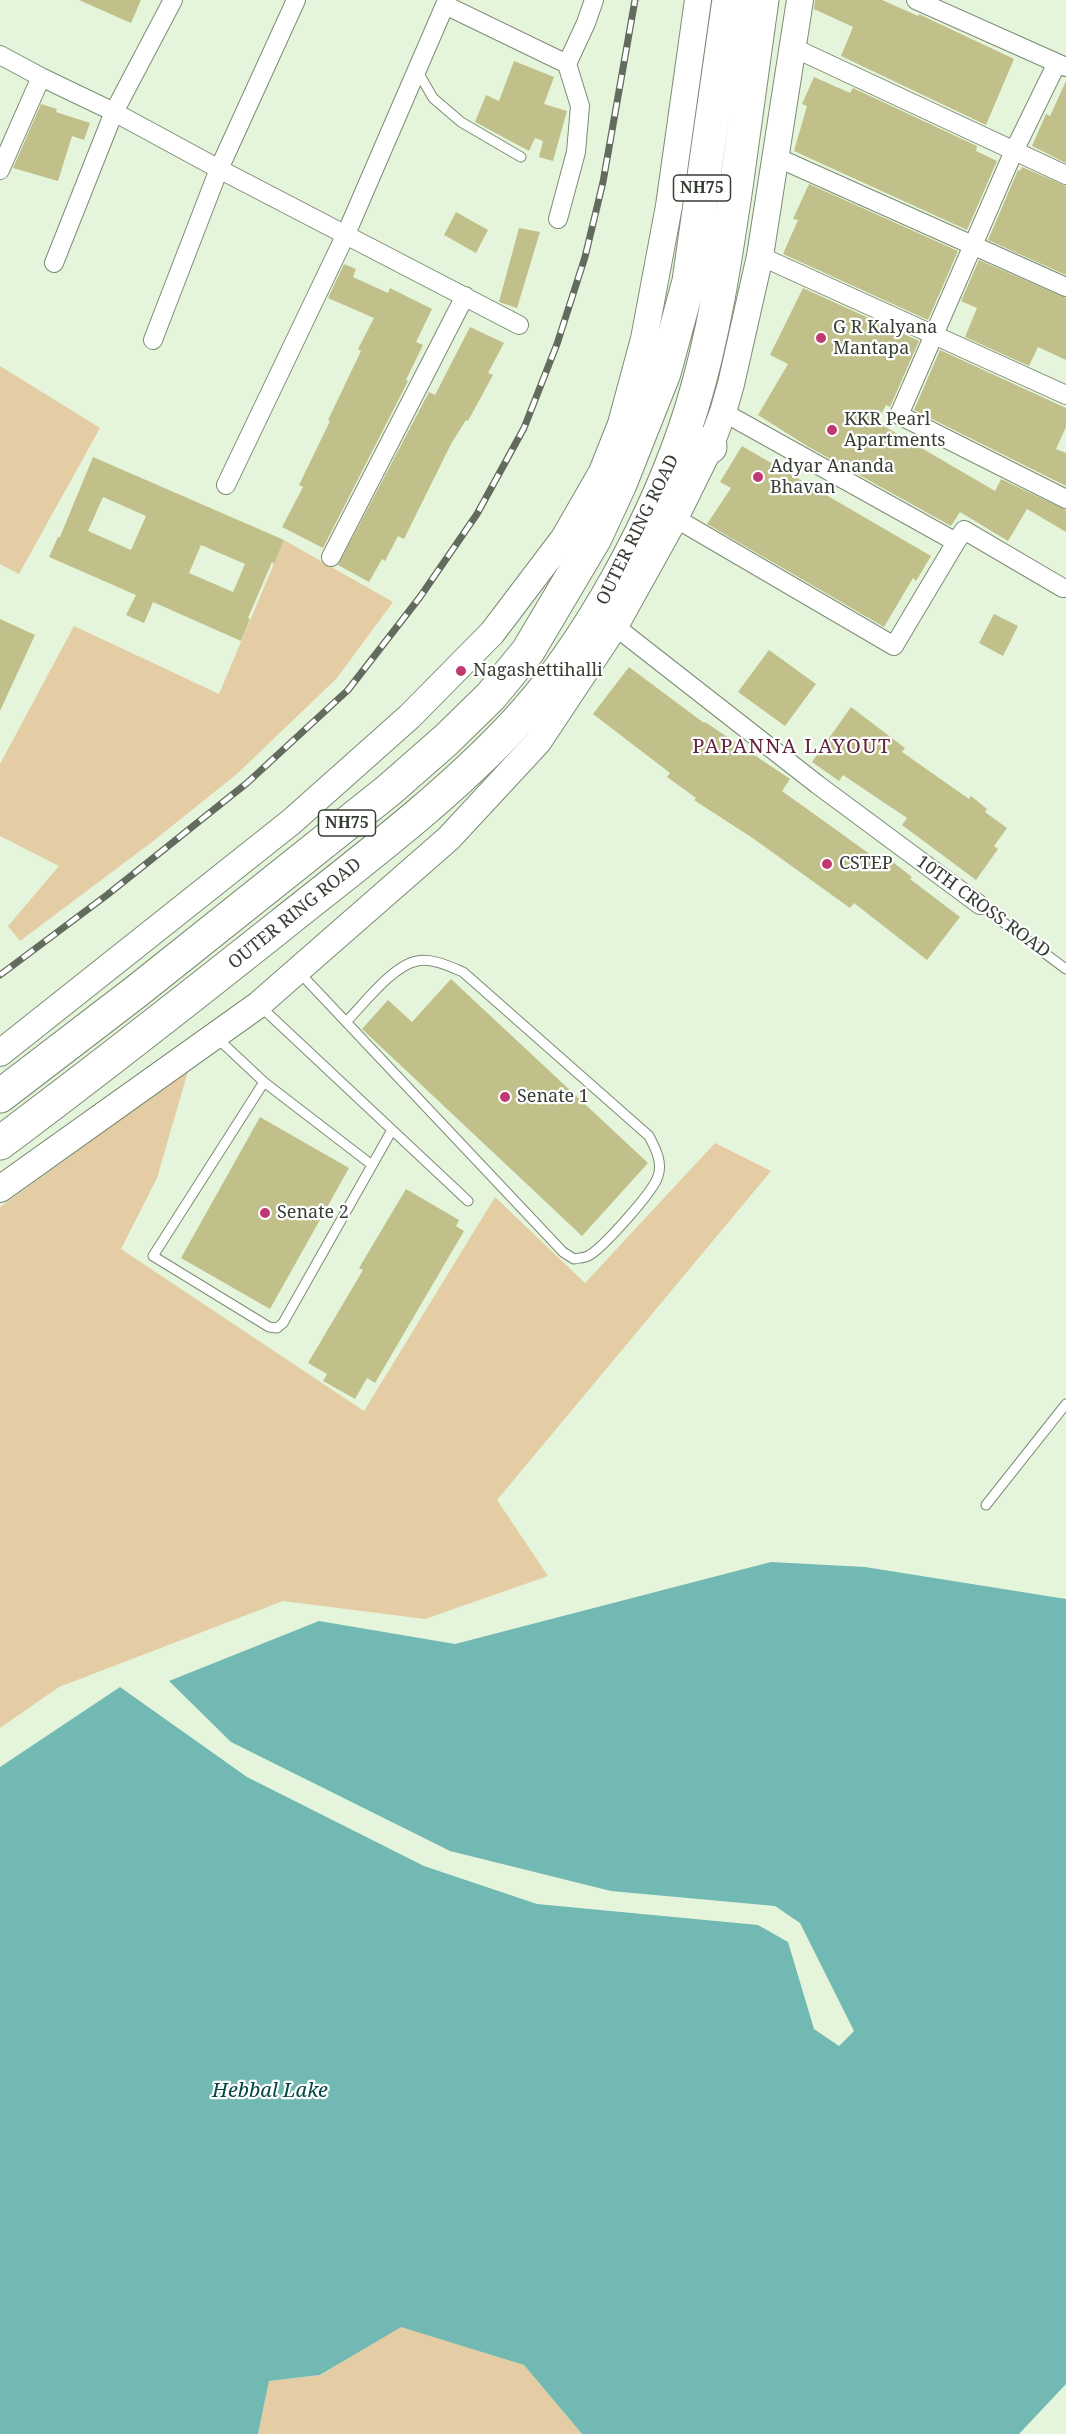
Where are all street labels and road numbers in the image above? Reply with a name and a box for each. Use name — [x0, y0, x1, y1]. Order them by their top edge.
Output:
road number: NH75 — [674, 175, 730, 201]
street label: OUTER RING ROAD — [592, 451, 684, 609]
road number: NH75 — [318, 810, 376, 836]
street label: 10TH CROSS ROAD — [912, 851, 1054, 963]
street label: OUTER RING ROAD — [224, 854, 366, 974]

